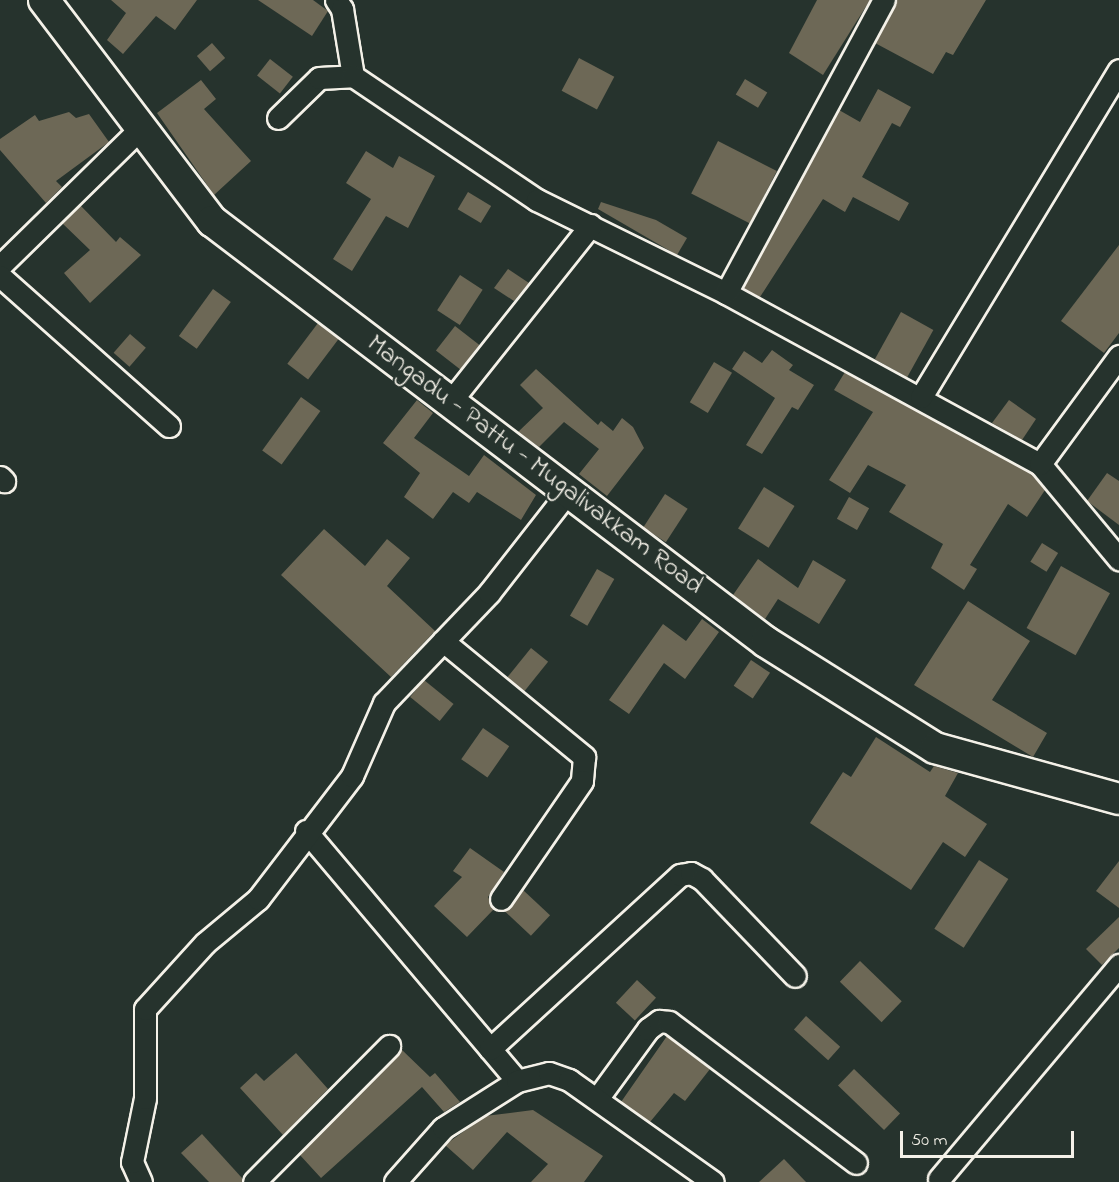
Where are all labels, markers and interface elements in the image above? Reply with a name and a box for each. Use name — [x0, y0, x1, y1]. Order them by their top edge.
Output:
street label: Mangadu - Pattu - Mugalivakkam Road — [360, 329, 708, 603]
scale bar — [903, 1119, 1077, 1157]
text: 50 m — [911, 1128, 948, 1154]

